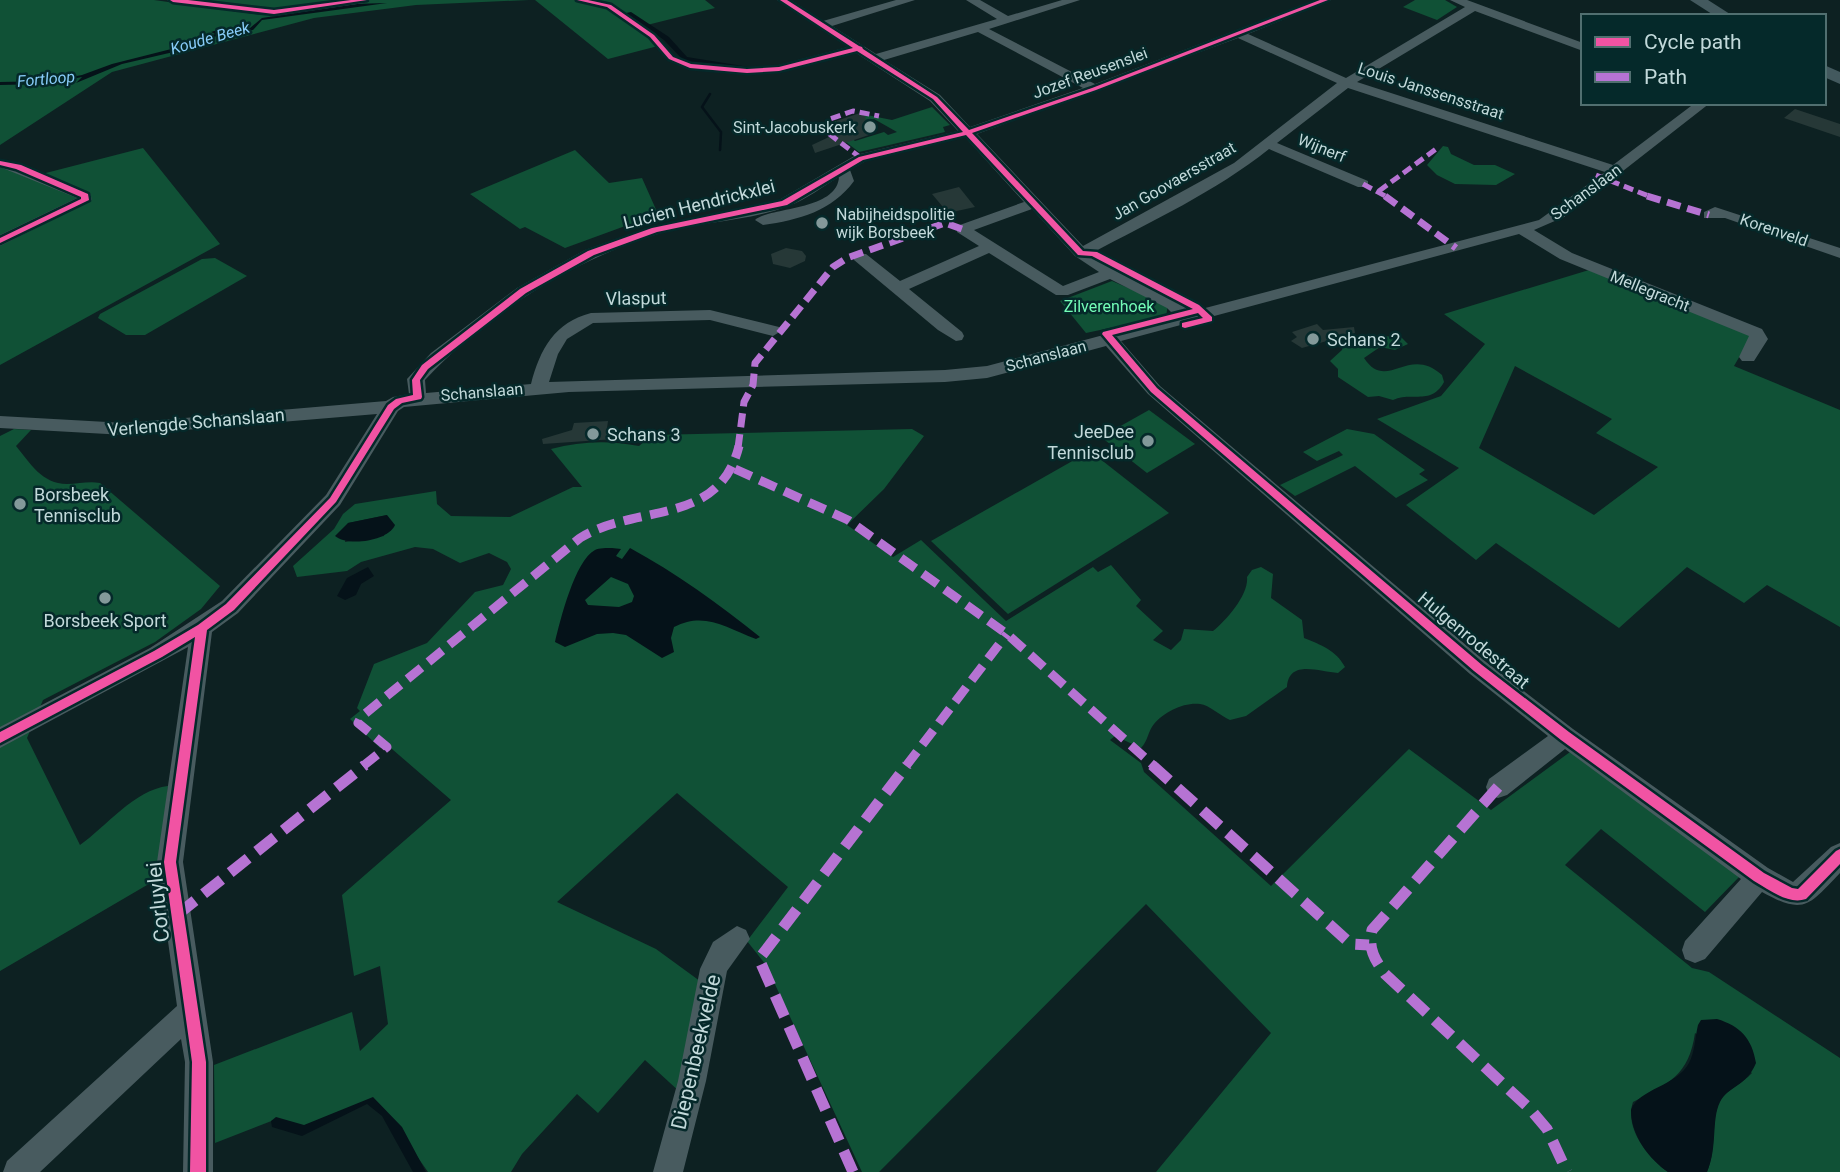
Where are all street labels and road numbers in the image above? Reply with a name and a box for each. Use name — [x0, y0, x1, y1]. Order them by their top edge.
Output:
street label: Jozef Reusenslei — [1030, 43, 1150, 103]
street label: Louis Janssensstraat — [1356, 58, 1506, 124]
street label: Wijnerf — [1295, 130, 1349, 166]
street label: Jan Goovaersstraat — [1109, 138, 1239, 224]
street label: Schanslaan — [1547, 160, 1625, 224]
street label: Lucien Hendrickxlei — [621, 175, 777, 233]
street label: Korenveld — [1738, 210, 1810, 250]
street label: Mellegracht — [1608, 266, 1692, 316]
street label: Vlasput — [605, 287, 667, 309]
street label: Schanslaan — [1004, 336, 1088, 376]
street label: Schanslaan — [440, 379, 524, 405]
street label: Verlengde Schanslaan — [107, 404, 285, 440]
street label: Hulgenrodestraat — [1414, 587, 1534, 693]
street label: Corluylei — [142, 861, 174, 943]
street label: Diepenbeekvelde — [666, 972, 726, 1132]

